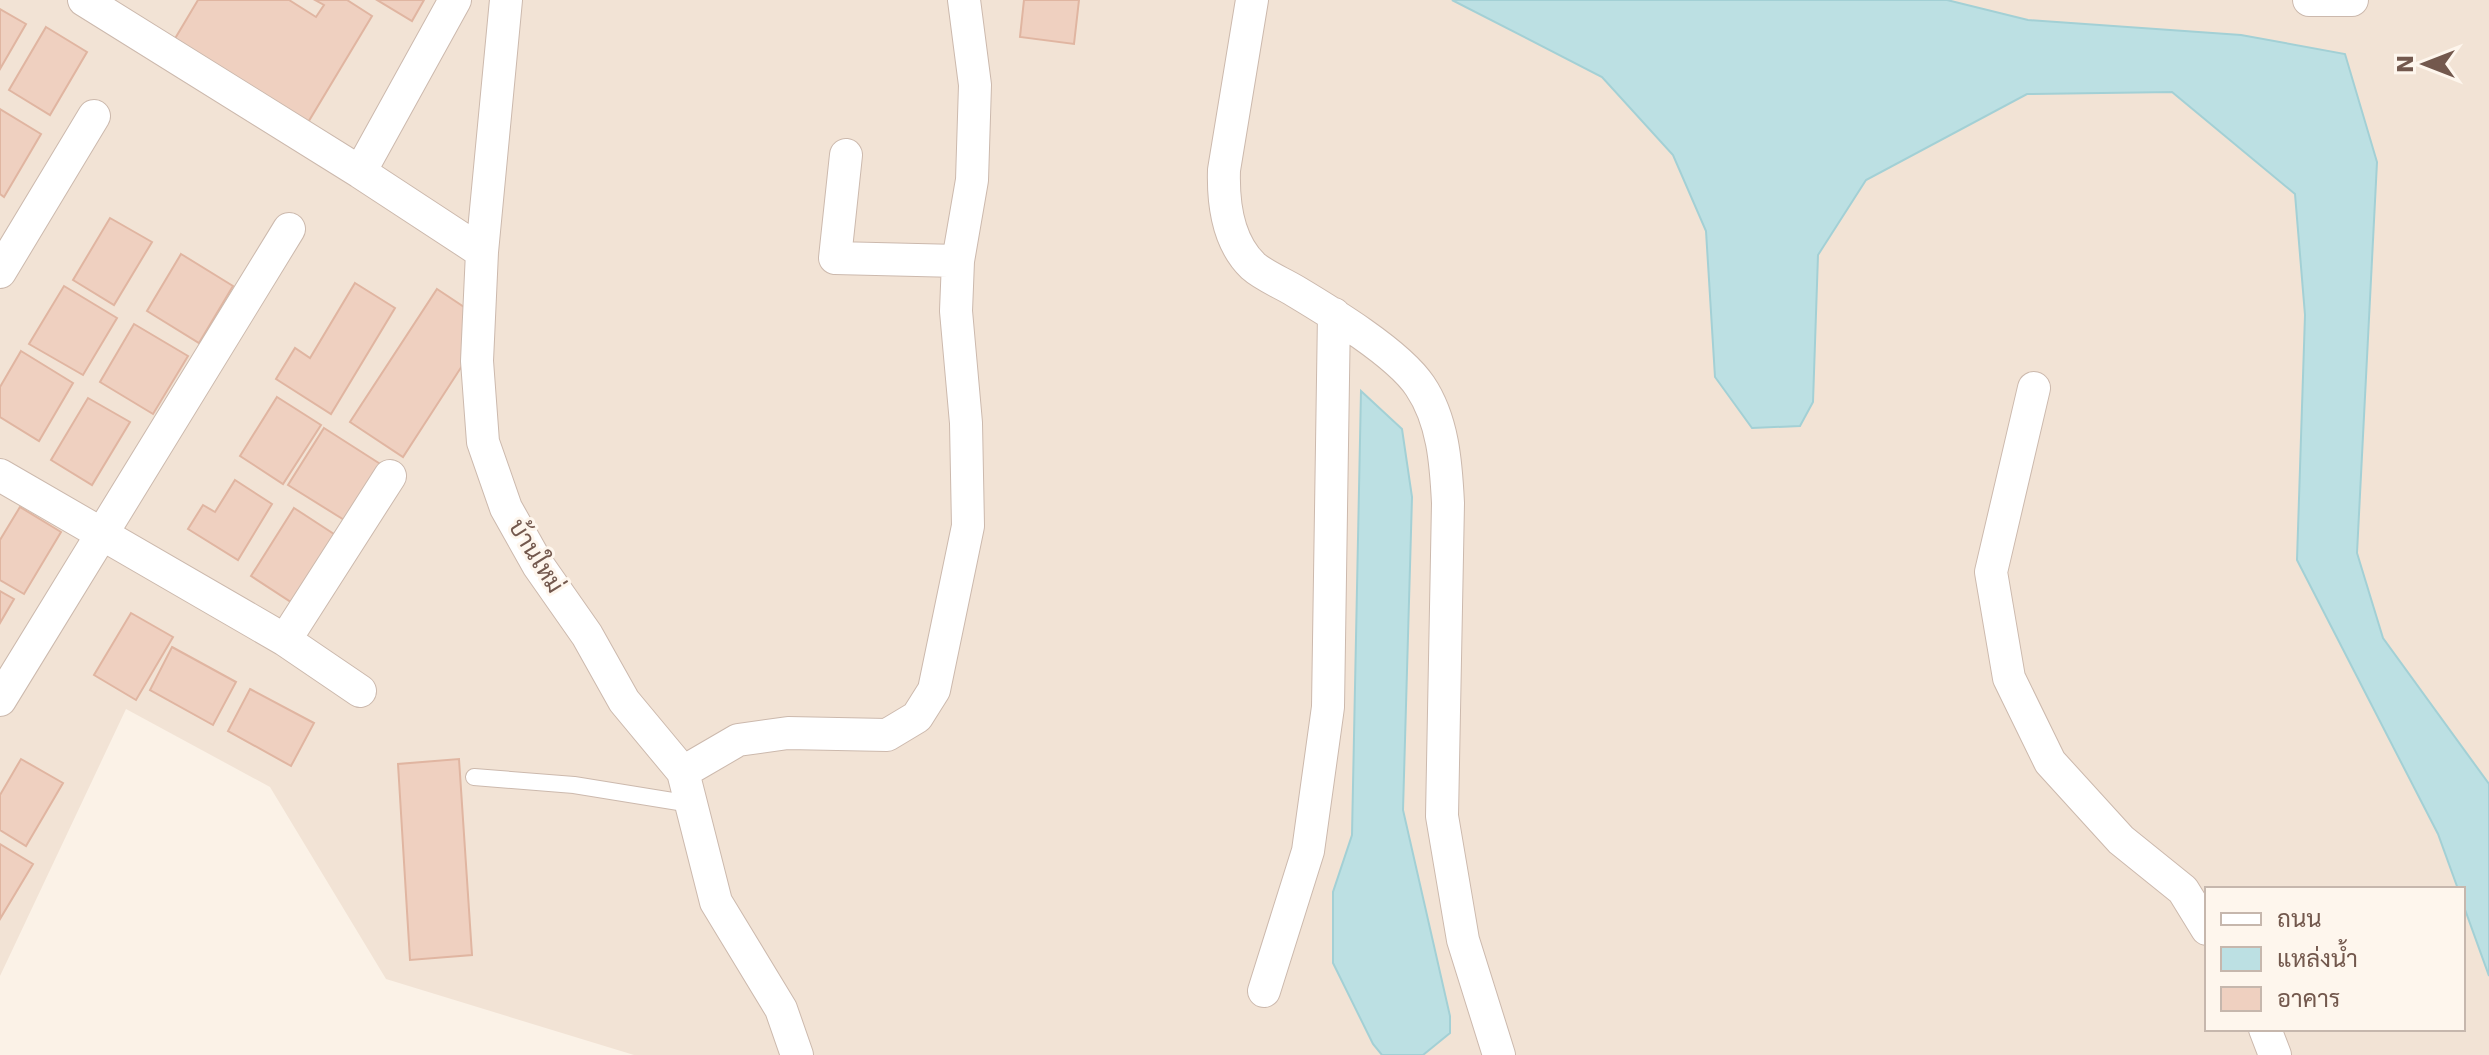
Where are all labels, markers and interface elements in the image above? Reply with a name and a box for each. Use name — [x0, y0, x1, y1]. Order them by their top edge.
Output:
north arrow — [2385, 24, 2465, 104]
text: N — [2393, 55, 2418, 73]
street label: บ้านใหม่ — [503, 513, 571, 598]
legend — [2205, 887, 2465, 1031]
text: ถนน — [2277, 905, 2322, 933]
text: แหล่งน้ำ — [2277, 939, 2358, 973]
text: อาคาร — [2277, 985, 2340, 1013]

